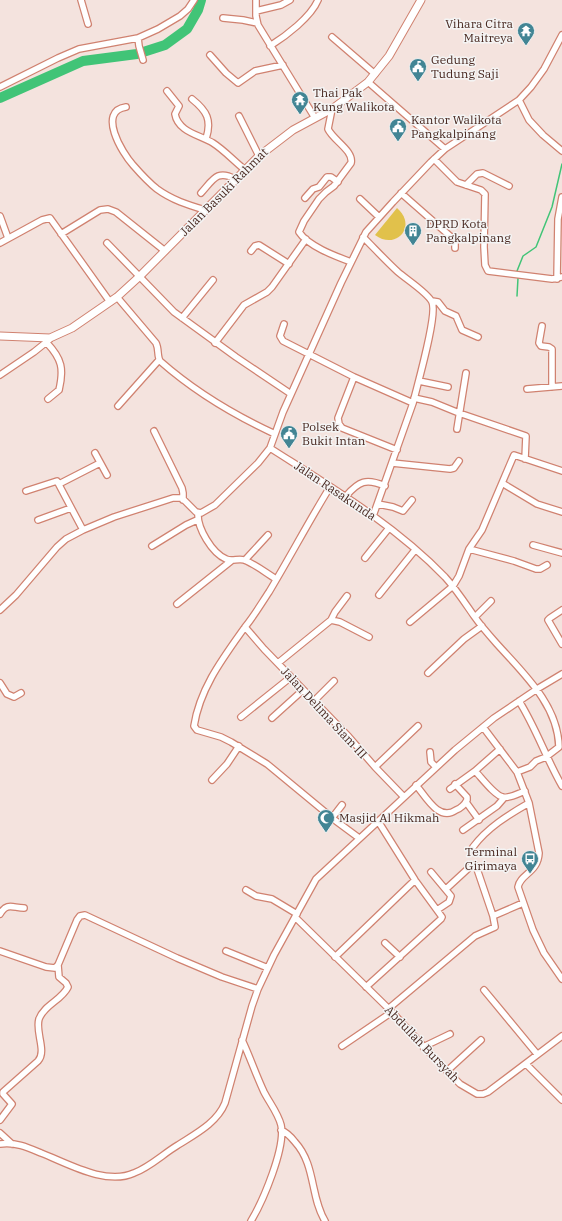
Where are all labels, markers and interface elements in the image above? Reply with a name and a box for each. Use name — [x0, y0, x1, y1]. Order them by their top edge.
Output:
place label: Vihara Citra Maitreya — [445, 16, 513, 45]
temple icon: Vihara Citra Maitreya — [516, 21, 536, 46]
place label: Gedung Tudung Saji — [431, 52, 499, 81]
public building icon: Gedung Tudung Saji — [408, 57, 428, 82]
place label: Thai Pak Kung Walikota — [313, 85, 395, 114]
temple icon: Thai Pak Kung Walikota — [290, 90, 310, 115]
place label: Kantor Walikota Pangkalpinang — [411, 112, 502, 141]
public building icon: Kantor Walikota Pangkalpinang — [388, 117, 408, 142]
street label: Jalan Basuki Rahmat — [177, 145, 271, 239]
place label: DPRD Kota Pangkalpinang — [426, 216, 511, 245]
building icon: DPRD Kota Pangkalpinang — [403, 221, 423, 246]
place label: Polsek Bukit Intan — [302, 419, 366, 448]
public building icon: Polsek Bukit Intan — [279, 424, 299, 449]
street label: Jalan Rasakunda — [292, 458, 379, 524]
street label: Jalan Delima Siam III — [278, 664, 371, 762]
mosque icon: Masjid Al Hikmah — [316, 808, 336, 833]
place label: Masjid Al Hikmah — [339, 810, 440, 825]
place label: Terminal Girimaya — [465, 844, 517, 873]
bus stop icon: Terminal Girimaya — [520, 849, 540, 874]
street label: Abdullah Bursyah — [382, 1002, 463, 1086]

